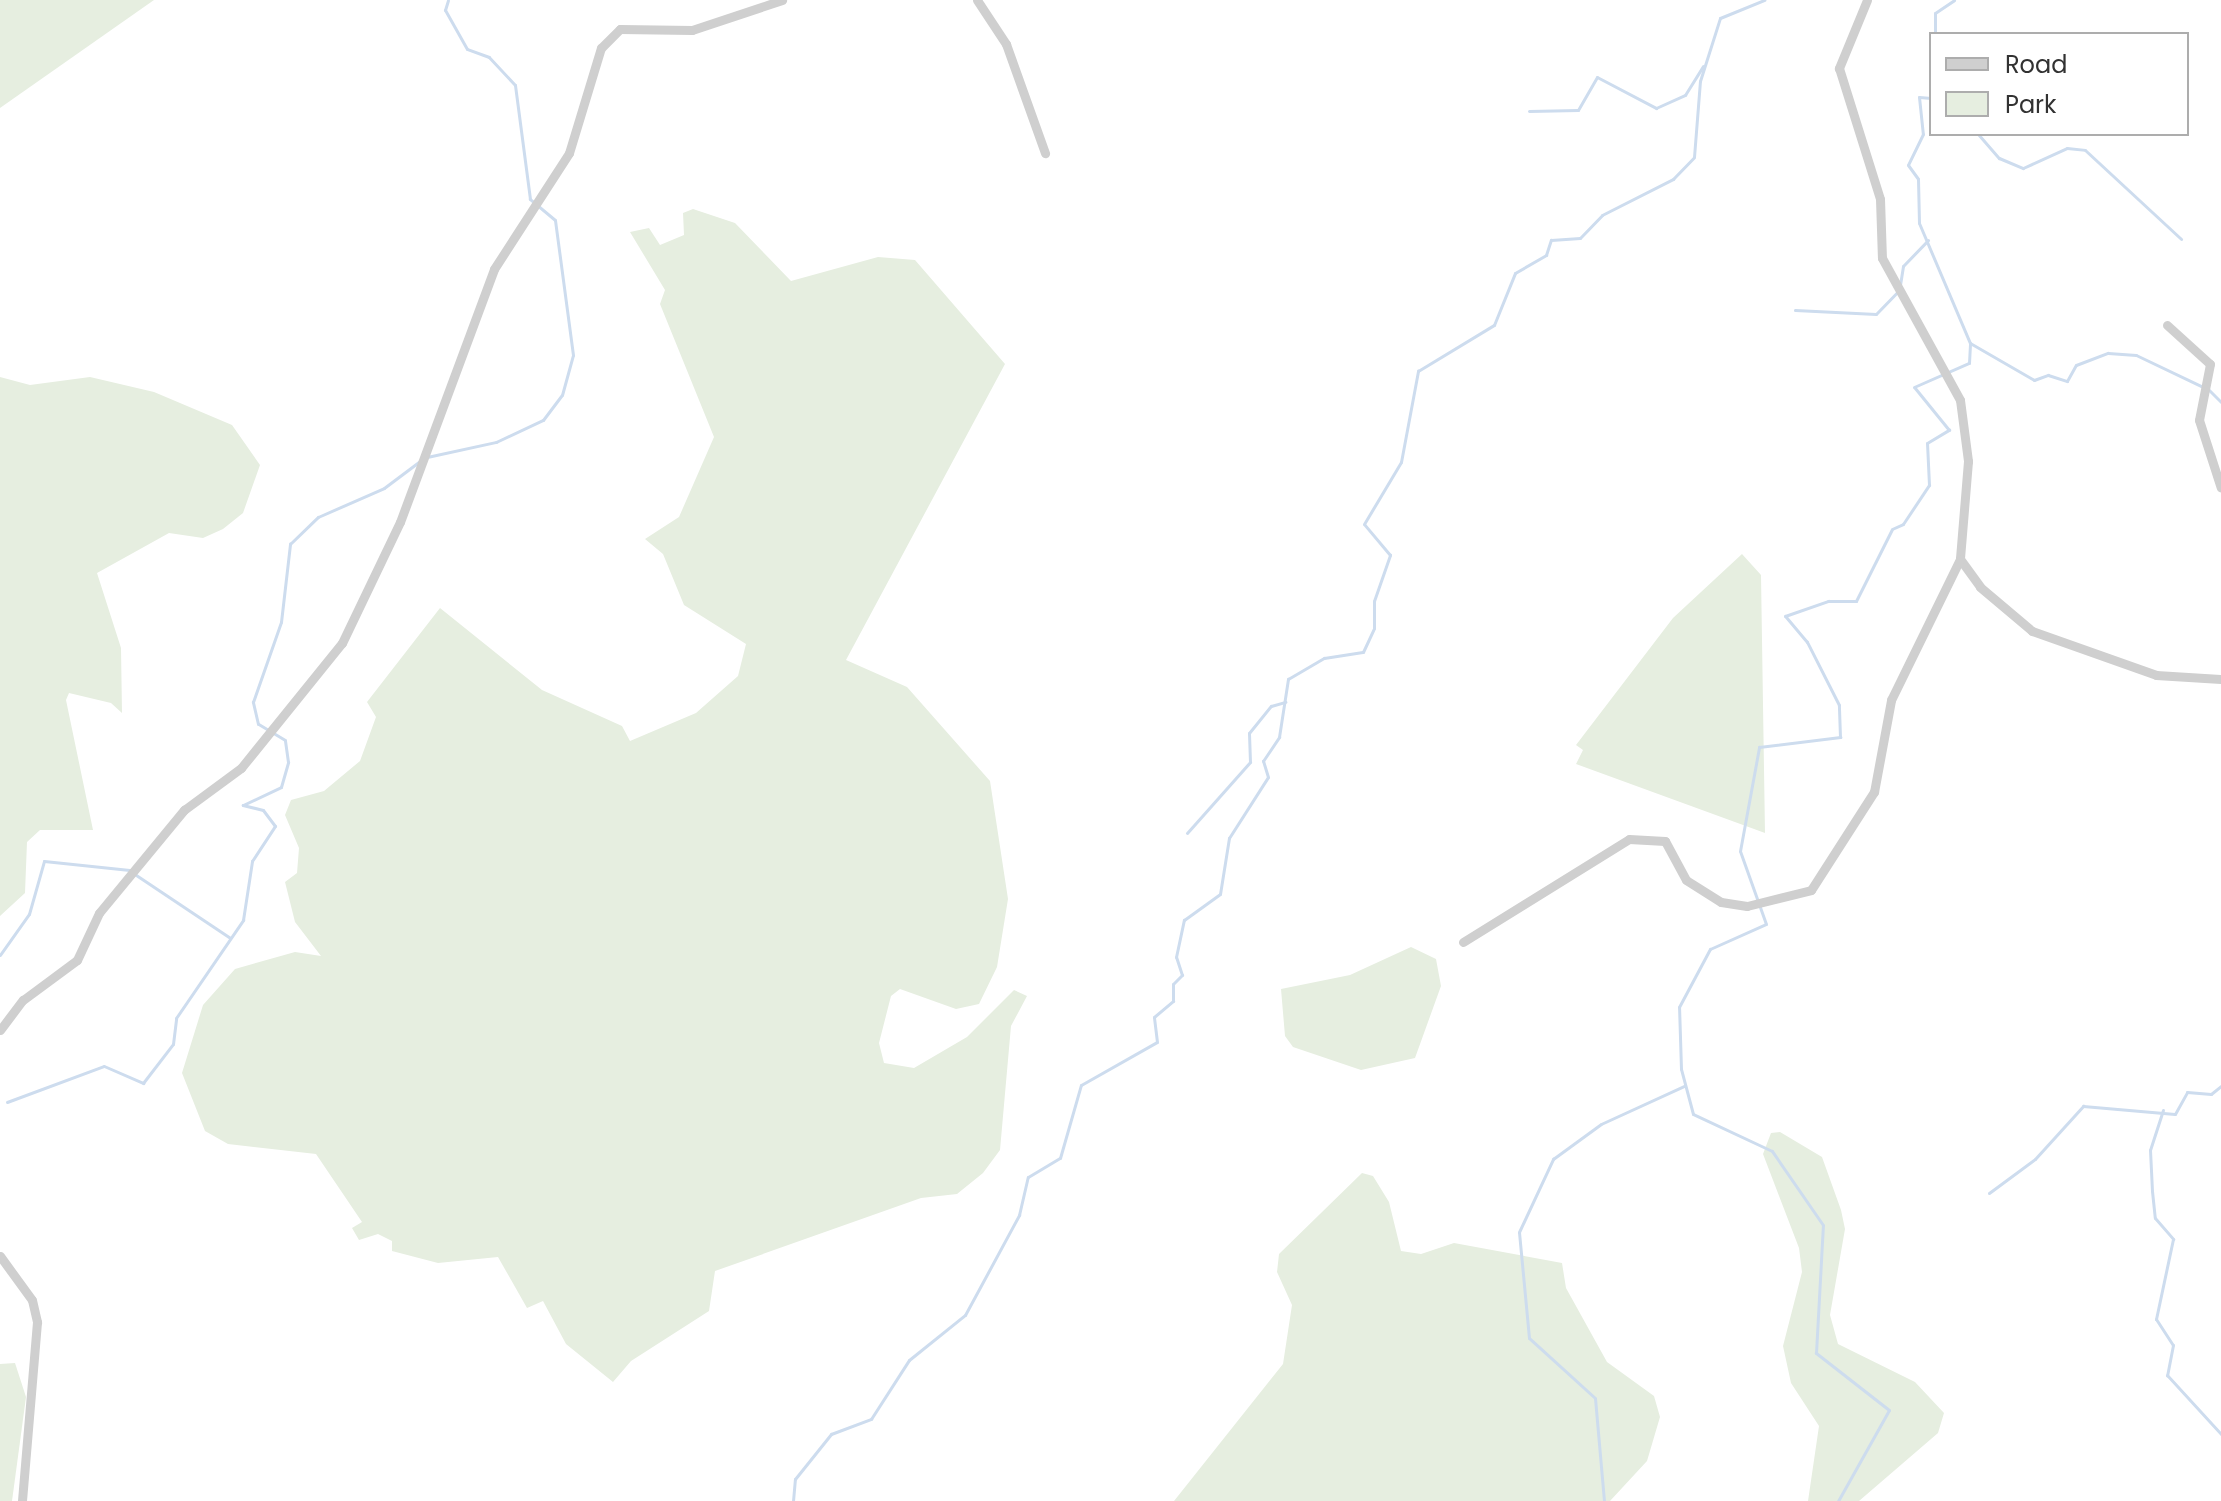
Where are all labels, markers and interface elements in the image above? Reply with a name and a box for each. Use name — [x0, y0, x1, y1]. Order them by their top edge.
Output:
legend — [1929, 32, 2189, 136]
text: Road — [2005, 48, 2067, 81]
text: Park — [2005, 88, 2056, 121]

